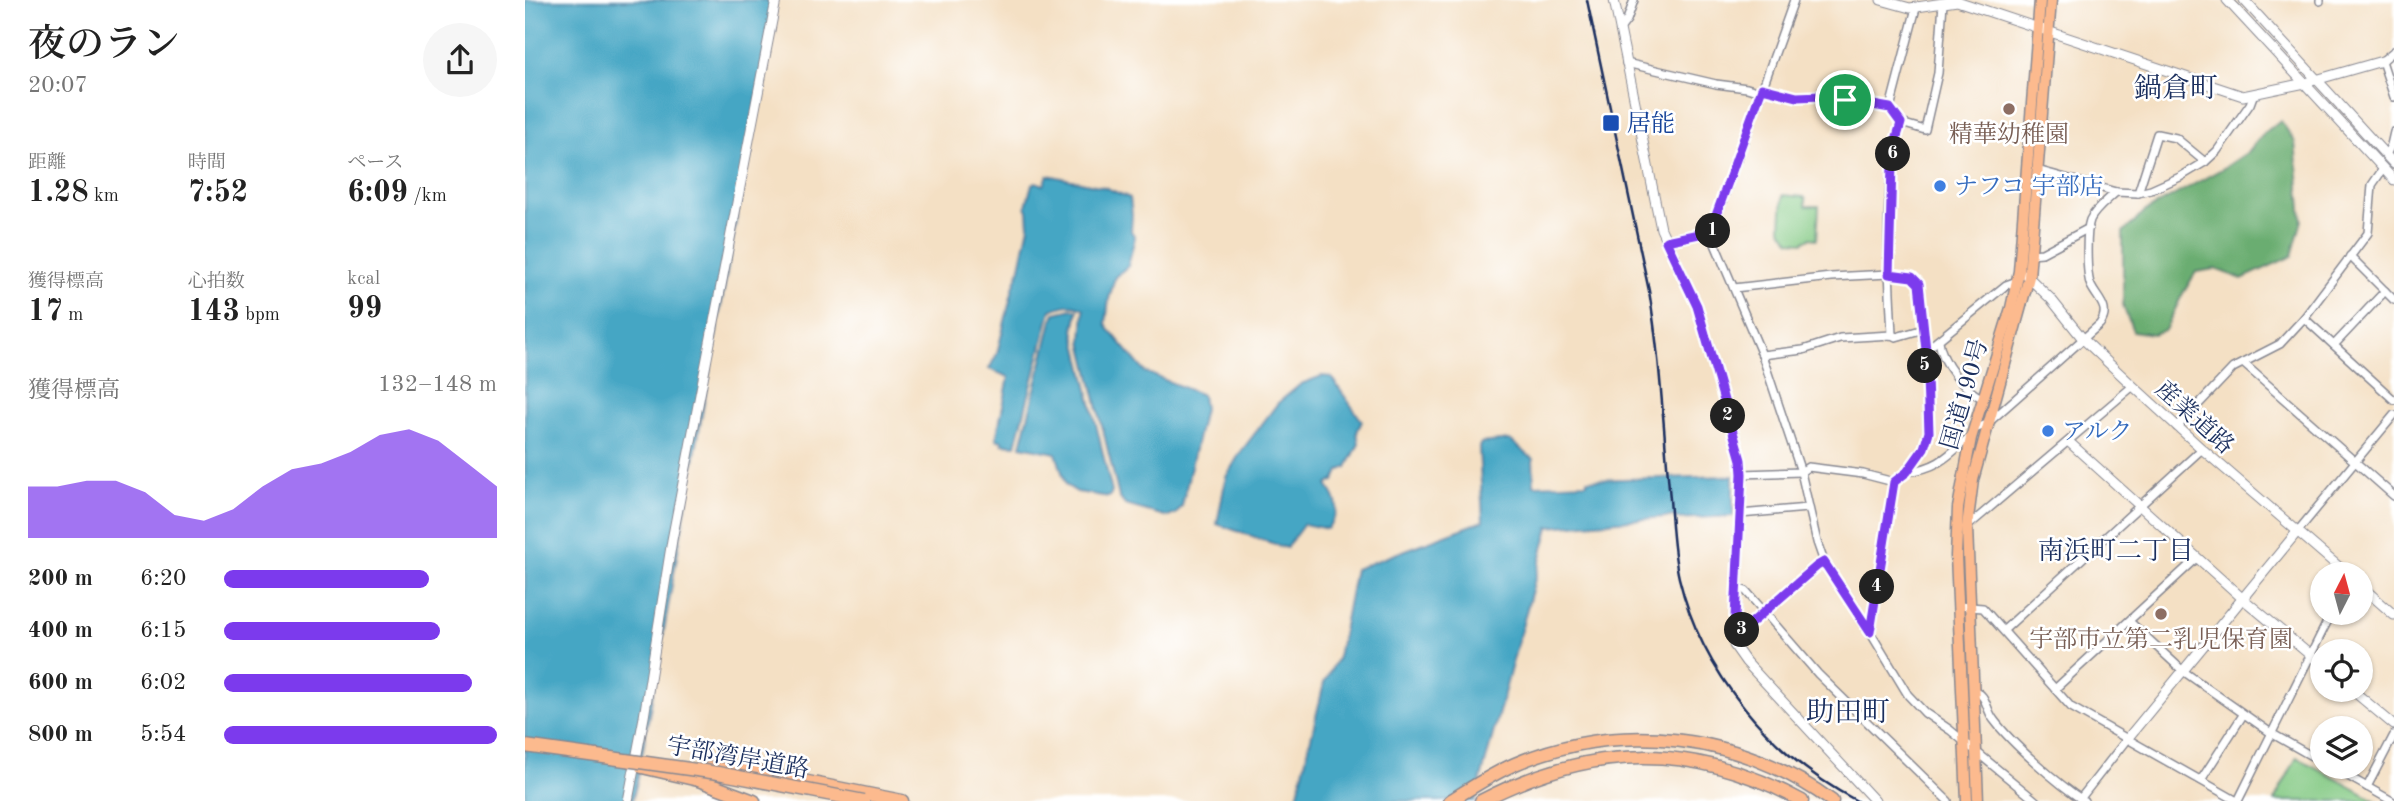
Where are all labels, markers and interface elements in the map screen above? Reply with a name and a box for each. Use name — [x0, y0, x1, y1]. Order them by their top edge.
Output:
button: share — [423, 23, 497, 97]
text: 夜のラン — [28, 27, 180, 65]
pin — [1815, 70, 1875, 130]
district label: 鍋倉町 — [2134, 73, 2218, 104]
text: 20:07 — [28, 74, 88, 97]
icon: arrive — [1826, 81, 1864, 119]
marker: 精華幼稚園 — [2001, 101, 2017, 117]
place label: 居能 — [1627, 111, 1675, 137]
marker: 居能 — [1601, 113, 1621, 133]
place label: 精華幼稚園 — [1949, 121, 2069, 148]
pin: 6 — [1875, 136, 1911, 172]
text: 6 — [1887, 144, 1898, 163]
text: 距離 — [28, 154, 66, 173]
text: 時間 — [188, 154, 226, 173]
text: ペース — [347, 154, 403, 173]
place label: ナフコ 宇部店 — [1954, 173, 2104, 200]
text: 1.28 — [28, 178, 89, 208]
text: 7:52 — [188, 178, 248, 208]
text: 6:09 — [347, 178, 408, 208]
marker: ナフコ 宇部店 — [1932, 178, 1948, 194]
text: km — [89, 187, 119, 206]
text: /km — [408, 187, 447, 206]
pin: 1 — [1695, 214, 1731, 248]
text: 1 — [1707, 221, 1718, 240]
text: kcal — [347, 270, 380, 289]
text: 獲得標高 — [28, 273, 104, 292]
text: 心拍数 — [188, 273, 245, 292]
text: 99 — [347, 294, 382, 324]
text: 17 — [28, 297, 63, 327]
text: 143 — [188, 297, 240, 327]
text: m — [63, 306, 83, 325]
text: bpm — [240, 306, 280, 325]
street label: 国道190号 — [1936, 336, 1993, 453]
pin: 5 — [1907, 348, 1943, 384]
text: 5 — [1919, 356, 1930, 375]
text: 132–148 m — [378, 373, 497, 396]
street label: 産業道路 — [2150, 375, 2239, 460]
text: 獲得標高 — [28, 379, 120, 402]
pin: 2 — [1711, 398, 1745, 434]
text: 2 — [1722, 406, 1733, 425]
place label: アルク — [2062, 420, 2133, 445]
marker: アルク — [2040, 423, 2056, 439]
district label: 南浜町二丁目 — [2038, 537, 2194, 565]
north arrow — [2310, 562, 2373, 625]
map controls — [2310, 562, 2373, 779]
text: 200 m — [28, 567, 93, 590]
text: 6:20 — [140, 567, 186, 590]
pin: 4 — [1859, 570, 1895, 604]
text: 4 — [1871, 577, 1882, 596]
marker: 宇部市立第二乳児保育園 — [2153, 606, 2169, 622]
pin: 3 — [1725, 612, 1759, 648]
text: 400 m — [28, 619, 93, 642]
text: 6:15 — [140, 619, 186, 642]
text: 3 — [1736, 620, 1747, 639]
place label: 宇部市立第二乳児保育園 — [2029, 626, 2293, 653]
button: locate — [2310, 639, 2373, 702]
text: 600 m — [28, 671, 93, 694]
text: 6:02 — [140, 671, 186, 694]
district label: 助田町 — [1806, 697, 1890, 728]
button: layers — [2310, 716, 2373, 779]
text: 800 m — [28, 723, 93, 746]
text: 5:54 — [140, 723, 186, 746]
street label: 宇部湾岸道路 — [665, 732, 811, 783]

